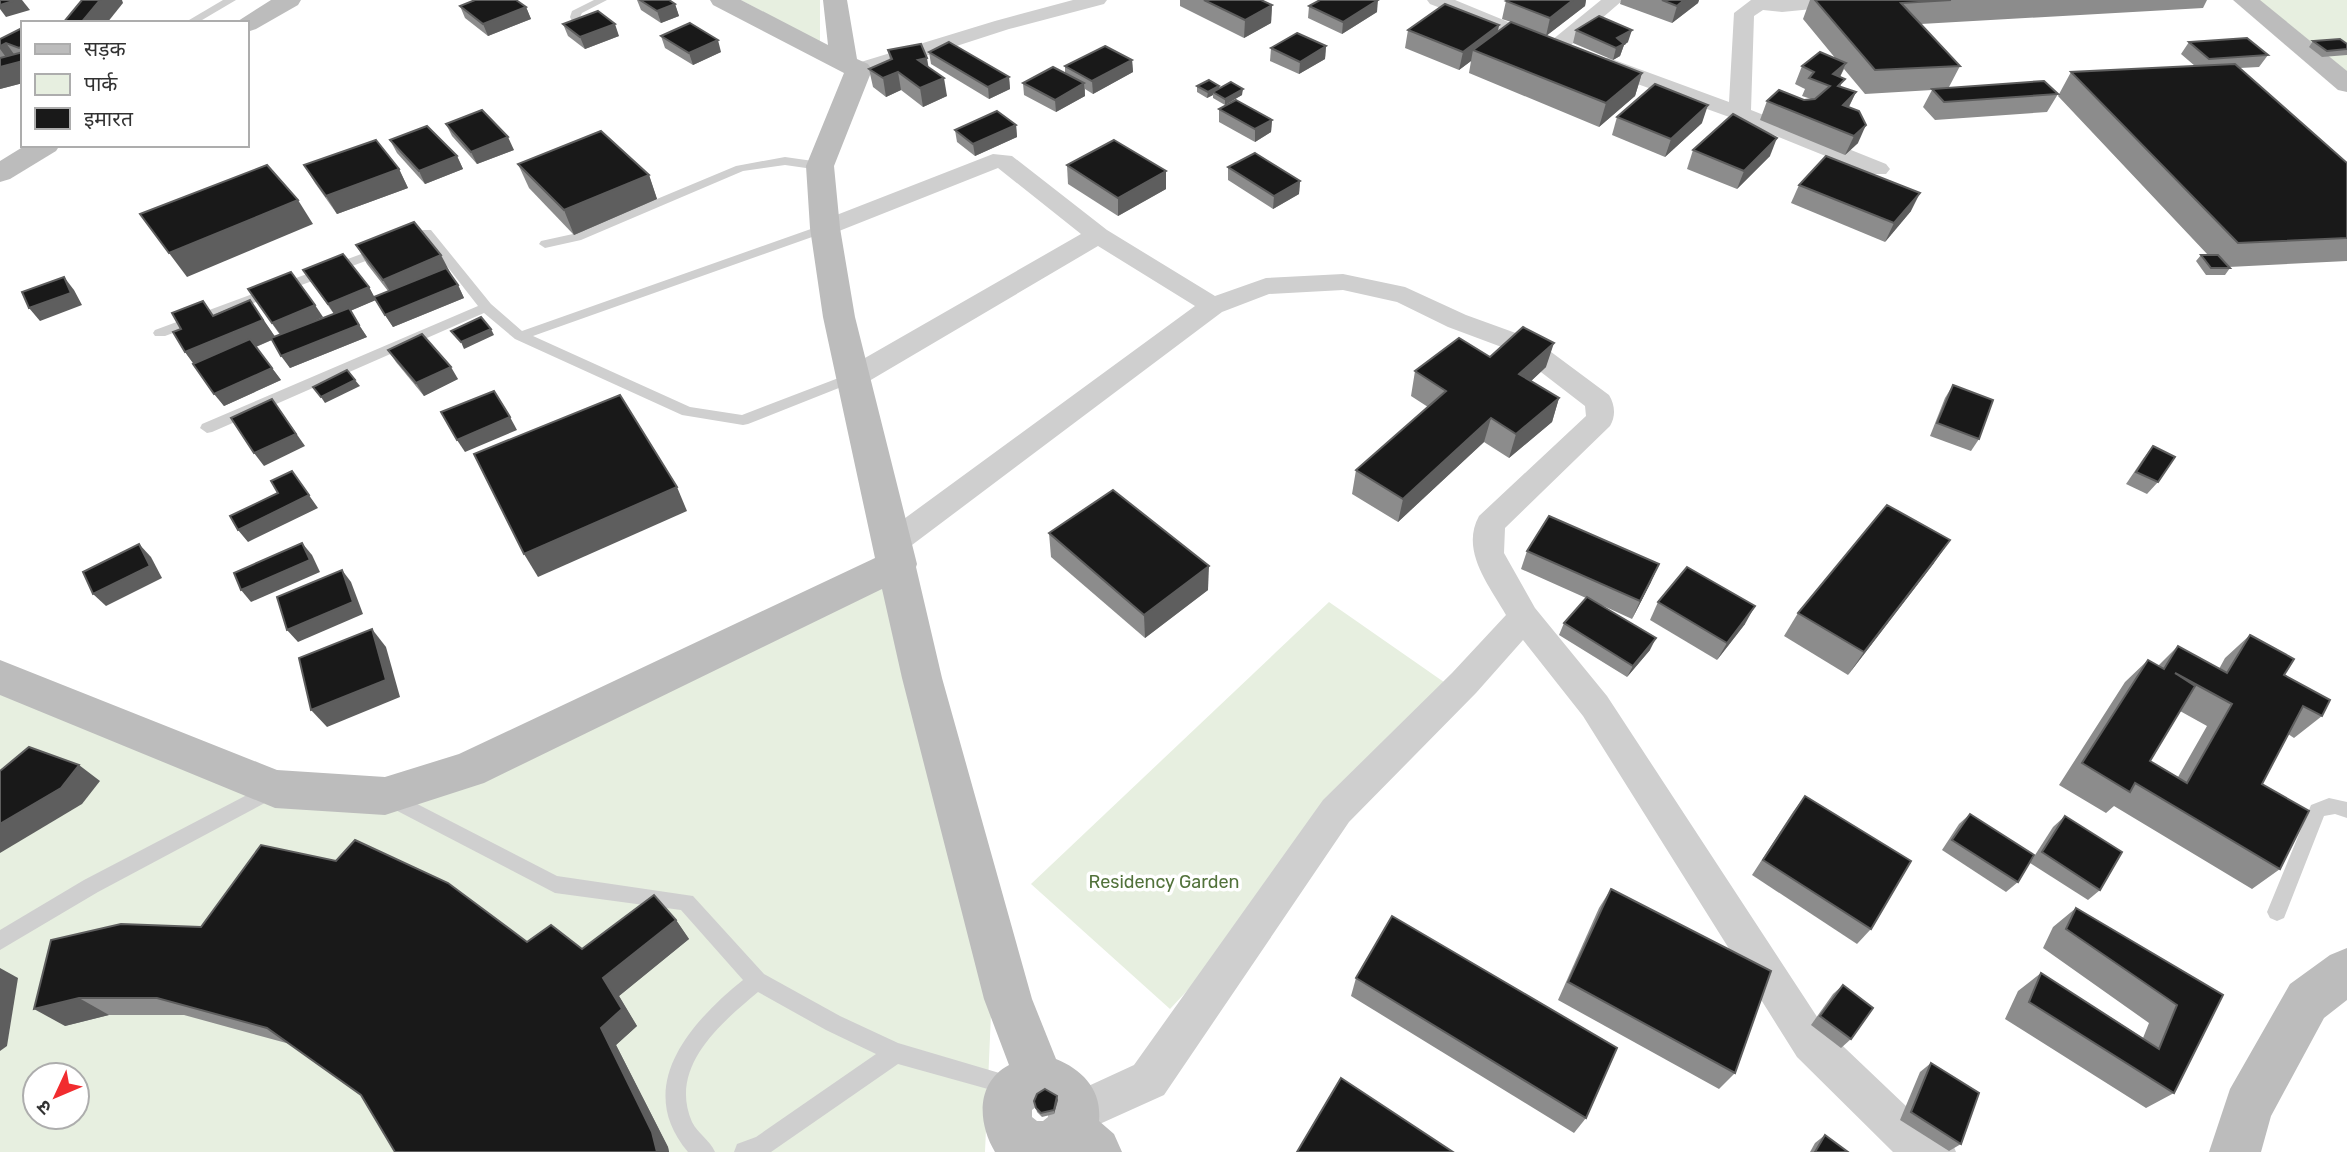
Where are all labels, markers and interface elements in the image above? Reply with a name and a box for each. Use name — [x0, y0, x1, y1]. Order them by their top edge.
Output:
legend — [21, 21, 248, 147]
text: सड़क — [84, 36, 126, 61]
text: पार्क — [84, 71, 118, 96]
text: इमारत — [84, 106, 134, 131]
park label: Residency Garden — [1088, 871, 1240, 893]
north arrow — [21, 1061, 91, 1131]
text: उ — [31, 1095, 56, 1119]

